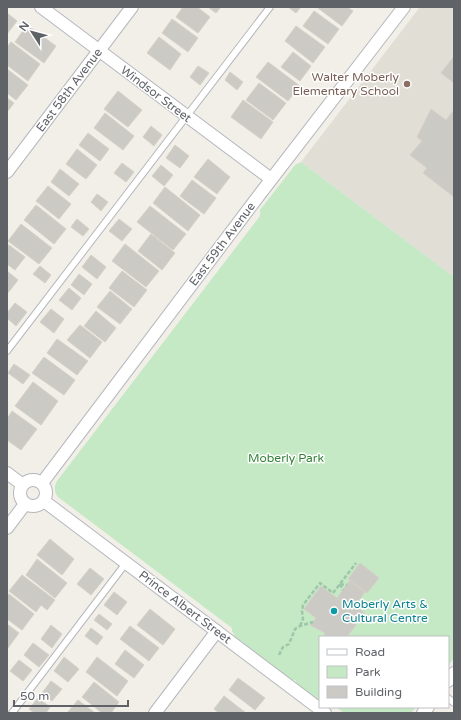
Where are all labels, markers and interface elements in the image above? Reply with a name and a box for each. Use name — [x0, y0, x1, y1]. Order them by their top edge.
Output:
north arrow — [12, 12, 52, 52]
text: N — [16, 19, 32, 34]
street label: East 58th Avenue — [33, 45, 105, 134]
street label: Windsor Street — [118, 63, 194, 125]
place label: Walter Moberly Elementary School — [292, 70, 400, 98]
marker: Walter Moberly Elementary School — [402, 79, 412, 89]
street label: East 59th Avenue — [186, 199, 258, 288]
park label: Moberly Park — [248, 451, 324, 465]
street label: Prince Albert Street — [136, 568, 234, 647]
place label: Moberly Arts & Cultural Centre — [342, 597, 428, 625]
marker: Moberly Arts & Cultural Centre — [329, 606, 339, 616]
legend — [319, 636, 449, 708]
text: Road — [355, 645, 385, 659]
text: Park — [355, 665, 381, 679]
scale bar — [14, 682, 128, 708]
text: Building — [355, 685, 402, 699]
text: 50 m — [20, 689, 49, 703]

